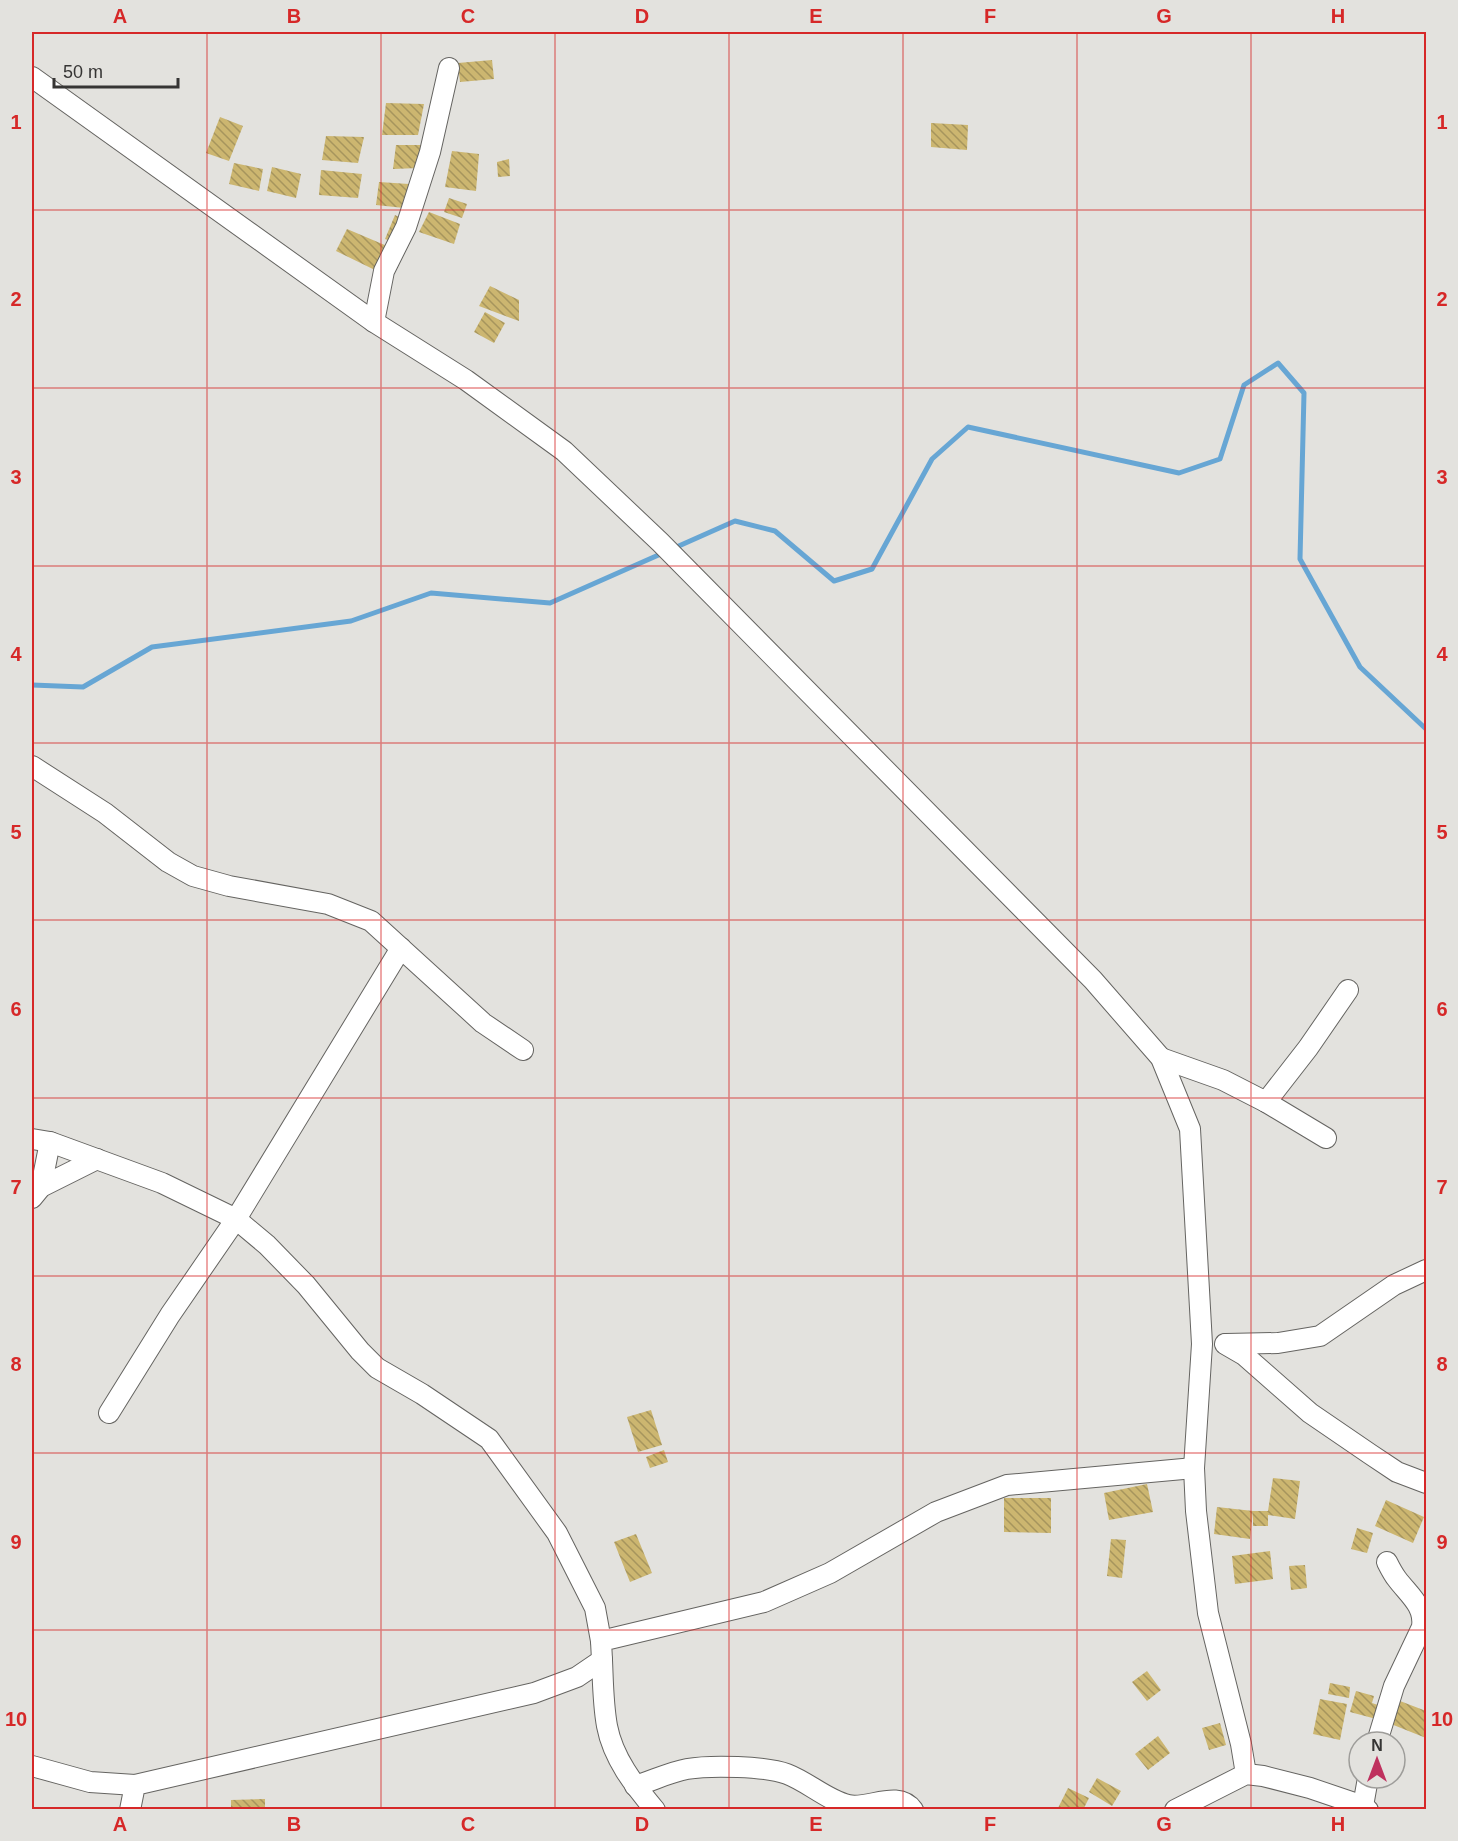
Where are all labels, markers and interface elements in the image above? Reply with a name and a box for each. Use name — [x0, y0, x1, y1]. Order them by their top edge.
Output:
text: A — [113, 5, 127, 27]
text: B — [287, 5, 301, 27]
text: C — [461, 5, 475, 27]
text: D — [635, 5, 649, 27]
text: E — [809, 5, 823, 27]
text: F — [984, 5, 996, 27]
text: G — [1156, 5, 1172, 27]
text: H — [1331, 5, 1345, 27]
scale bar — [54, 51, 178, 89]
text: 50 m — [63, 62, 103, 82]
text: 1 — [10, 111, 22, 133]
text: 1 — [1436, 111, 1448, 133]
text: 2 — [10, 288, 22, 310]
text: 2 — [1436, 288, 1448, 310]
text: 3 — [10, 466, 22, 488]
text: 3 — [1436, 466, 1448, 488]
text: 4 — [10, 643, 22, 665]
text: 4 — [1436, 643, 1448, 665]
text: 5 — [10, 821, 22, 843]
text: 5 — [1436, 821, 1448, 843]
text: 6 — [10, 998, 22, 1020]
text: 6 — [1436, 998, 1448, 1020]
text: 7 — [10, 1176, 22, 1198]
text: 7 — [1436, 1176, 1448, 1198]
text: 8 — [10, 1353, 22, 1375]
text: 8 — [1436, 1353, 1448, 1375]
text: 9 — [10, 1531, 22, 1553]
text: 9 — [1436, 1531, 1448, 1553]
text: 10 — [5, 1708, 27, 1730]
text: 10 — [1431, 1708, 1453, 1730]
north arrow — [1347, 1730, 1407, 1790]
text: N — [1371, 1737, 1383, 1754]
text: A — [113, 1813, 127, 1835]
text: B — [287, 1813, 301, 1835]
text: C — [461, 1813, 475, 1835]
text: D — [635, 1813, 649, 1835]
text: E — [809, 1813, 823, 1835]
text: F — [984, 1813, 996, 1835]
text: G — [1156, 1813, 1172, 1835]
text: H — [1331, 1813, 1345, 1835]

